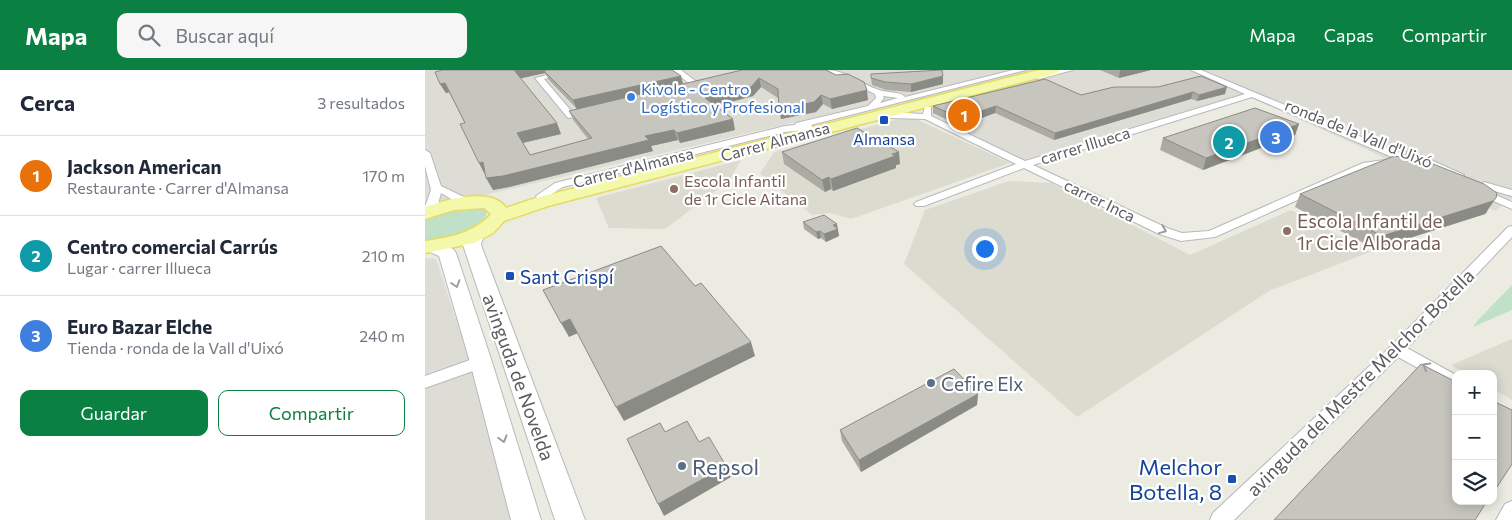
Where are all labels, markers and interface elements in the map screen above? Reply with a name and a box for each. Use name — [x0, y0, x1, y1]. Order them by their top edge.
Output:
search box — [117, 13, 467, 58]
text: Mapa — [25, 21, 87, 50]
icon: search — [135, 21, 163, 49]
text: Buscar aquí — [175, 24, 274, 47]
text: Mapa — [1249, 24, 1296, 46]
text: Capas — [1324, 24, 1374, 46]
text: Compartir — [1402, 24, 1487, 46]
place label: Kivole - Centro Logístico y Profesional — [641, 79, 805, 116]
text: Cerca — [20, 90, 75, 115]
marker: Kivole - Centro Logístico y Profesional — [625, 91, 637, 103]
text: 3 resultados — [317, 93, 405, 112]
street label: ronda de la Vall d'Uixó — [1282, 95, 1436, 171]
pin: 1 — [948, 96, 980, 134]
marker: Almansa — [878, 114, 890, 126]
street label: Carrer Almansa — [718, 117, 832, 165]
pin: 3 — [1260, 118, 1292, 156]
street label: carrer Illueca — [1038, 122, 1132, 168]
pin: 2 — [1213, 123, 1245, 161]
place label: Almansa — [853, 129, 915, 148]
street label: Carrer d'Almansa — [571, 143, 695, 191]
text: Jackson American — [67, 155, 222, 178]
text: 1 — [32, 166, 40, 185]
text: 170 m — [362, 166, 405, 185]
place label: Escola Infantil de 1r Cicle Aitana — [684, 171, 807, 208]
street label: carrer Inca — [1061, 175, 1139, 225]
text: Restaurante · Carrer d'Almansa — [67, 178, 289, 197]
marker: Escola Infantil de 1r Cicle Aitana — [668, 183, 680, 195]
place label: Escola Infantil de 1r Cicle Alborada — [1297, 209, 1443, 254]
one-way arrow — [1158, 224, 1167, 235]
marker: Escola Infantil de 1r Cicle Alborada — [1281, 225, 1293, 237]
text: Centro comercial Carrús — [67, 235, 278, 258]
your location — [972, 236, 998, 262]
text: 2 — [31, 246, 41, 265]
text: 210 m — [362, 246, 405, 265]
text: Lugar · carrer Illueca — [67, 258, 211, 277]
street label: avinguda del Mestre Melchor Botella — [1241, 263, 1479, 501]
place label: Sant Crispí — [520, 265, 615, 288]
marker: Sant Crispí — [504, 270, 516, 282]
one-way arrow — [450, 279, 460, 288]
street label: avinguda de Novelda — [478, 290, 560, 464]
text: Euro Bazar Elche — [67, 315, 212, 338]
text: 3 — [31, 326, 41, 345]
text: 240 m — [359, 326, 405, 345]
text: Tienda · ronda de la Vall d'Uixó — [67, 338, 284, 357]
one-way arrow — [1423, 362, 1432, 372]
map controls — [1452, 370, 1497, 505]
button: + — [1452, 370, 1497, 415]
place label: Cefire Elx — [941, 372, 1023, 395]
marker: Cefire Elx — [925, 377, 937, 389]
button: Guardar — [20, 390, 208, 436]
button: Compartir — [218, 390, 405, 436]
button: − — [1452, 415, 1497, 460]
one-way arrow — [498, 435, 508, 443]
place label: Repsol — [692, 453, 759, 480]
place label: Melchor Botella, 8 — [1129, 453, 1222, 505]
marker: Repsol — [676, 460, 688, 472]
button: layers — [1452, 460, 1497, 505]
marker: Melchor Botella, 8 — [1226, 473, 1238, 485]

